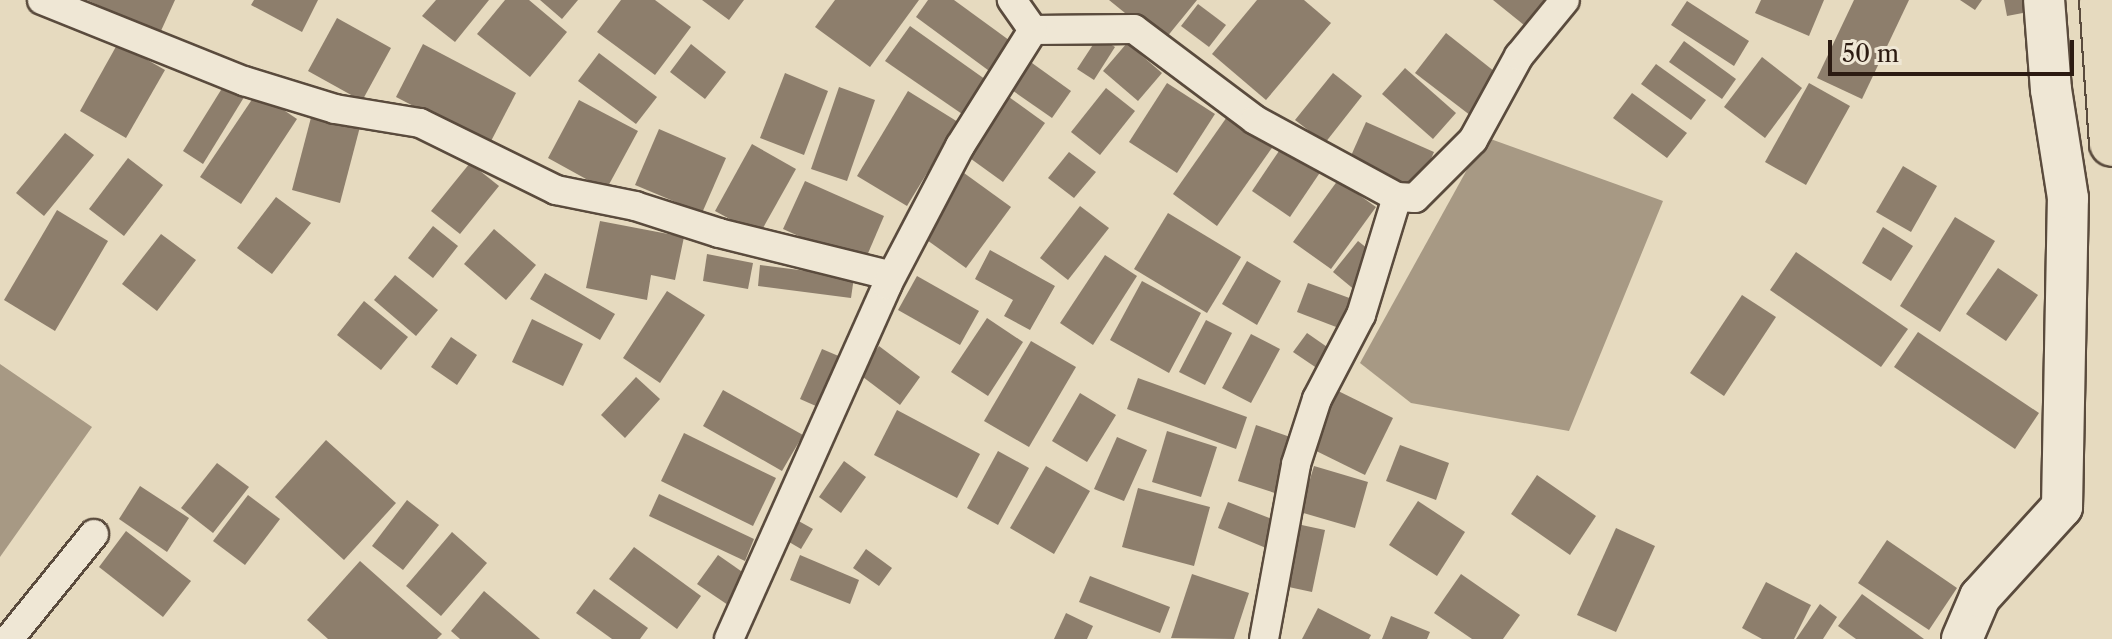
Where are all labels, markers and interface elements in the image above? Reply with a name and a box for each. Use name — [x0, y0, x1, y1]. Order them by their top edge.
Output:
scale bar — [1832, 24, 2078, 74]
text: 50 m — [1842, 39, 1899, 68]

